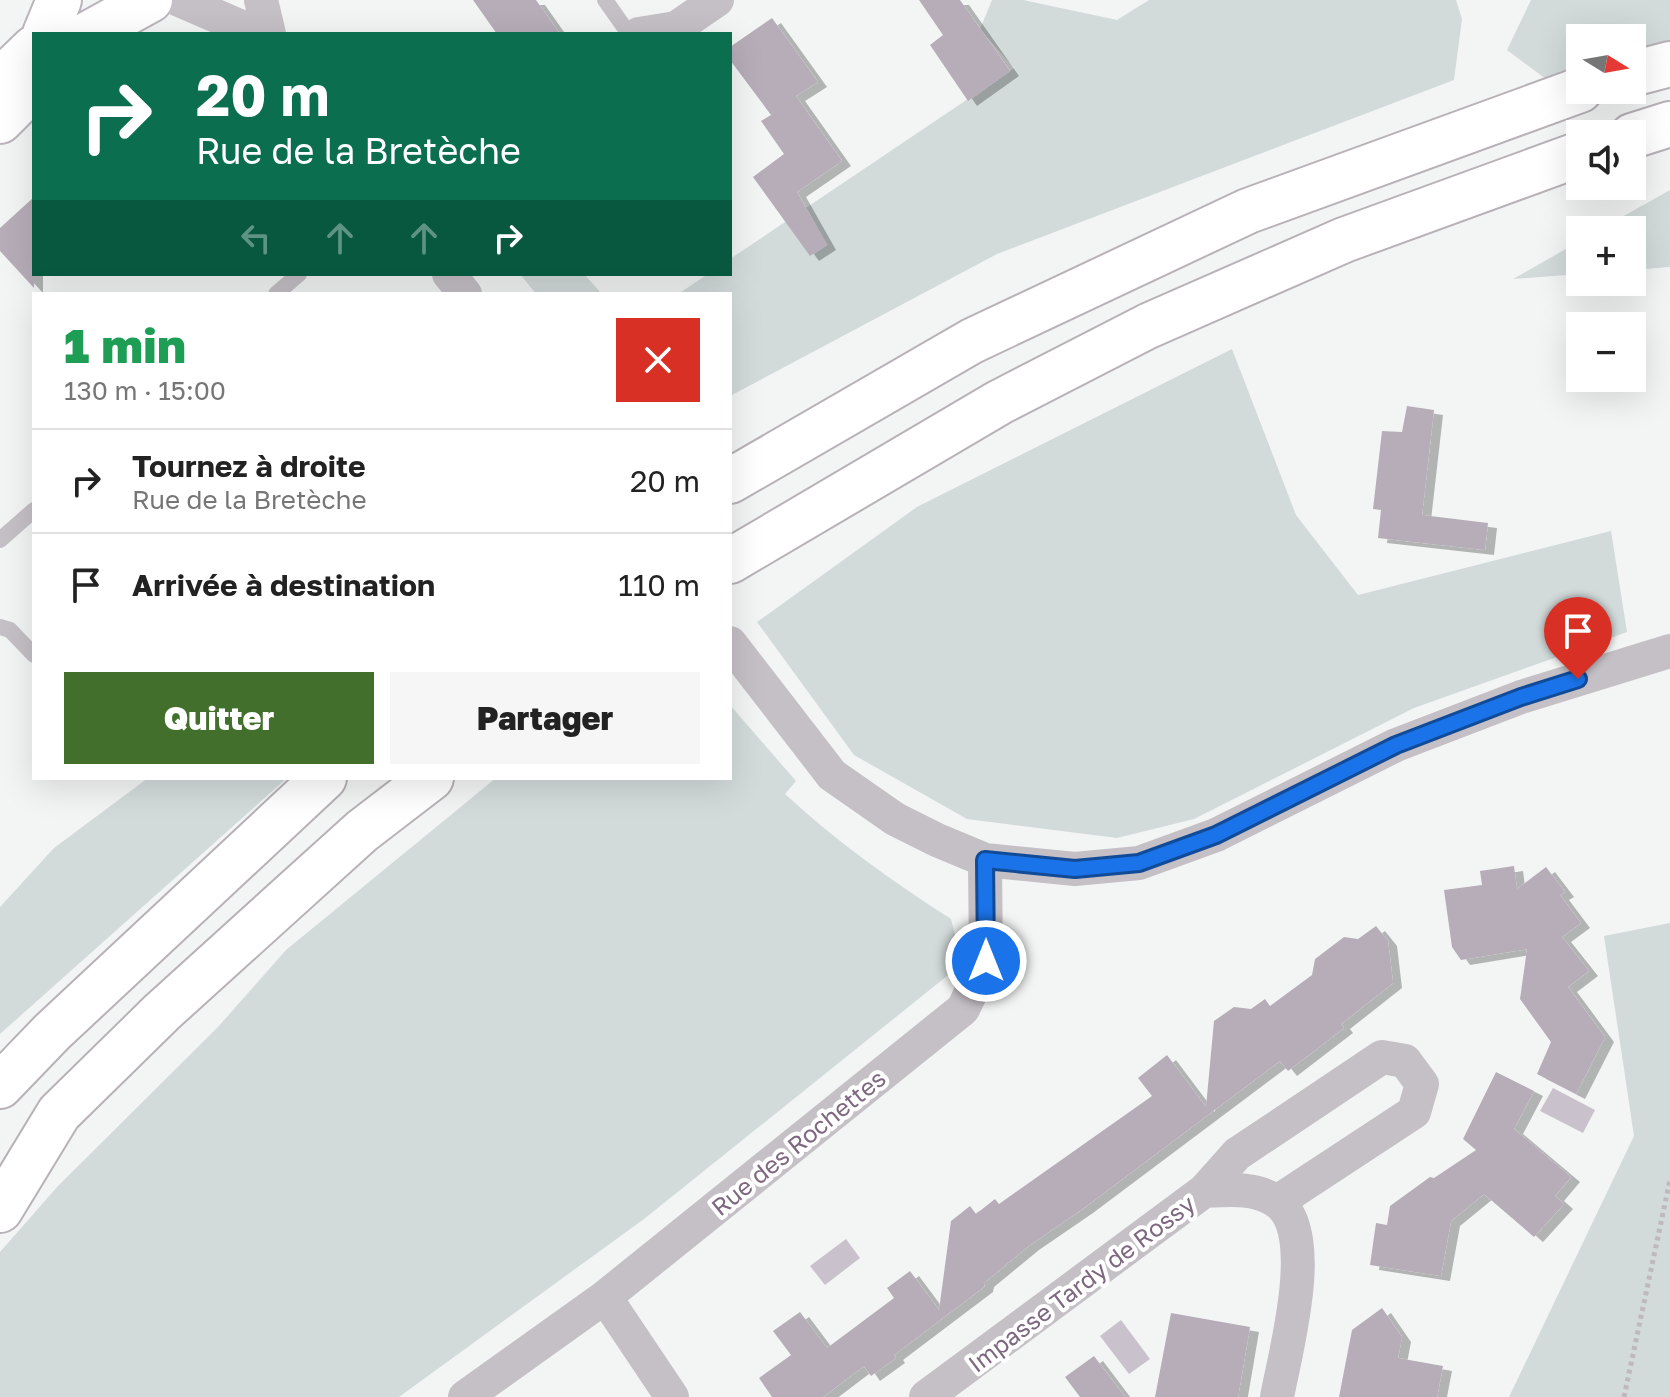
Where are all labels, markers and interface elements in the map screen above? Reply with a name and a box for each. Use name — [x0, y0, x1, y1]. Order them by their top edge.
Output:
north arrow — [1566, 24, 1646, 104]
map controls — [1566, 24, 1646, 392]
text: 20 m — [196, 61, 330, 128]
icon: right — [64, 64, 168, 168]
button: sound — [1566, 120, 1646, 200]
text: Rue de la Bretèche — [196, 129, 521, 172]
icon: left — [234, 216, 278, 260]
icon: ahead — [318, 216, 362, 260]
icon: ahead — [402, 216, 446, 260]
icon: right — [486, 216, 530, 260]
button: + — [1566, 216, 1646, 296]
button: − — [1566, 312, 1646, 392]
text: 1 min — [64, 316, 186, 374]
button: close — [616, 318, 700, 402]
text: 130 m · 15:00 — [64, 375, 226, 406]
text: Tournez à droite — [132, 448, 366, 484]
icon: right — [64, 459, 108, 503]
text: 20 m — [630, 463, 700, 499]
text: Rue de la Bretèche — [132, 484, 367, 515]
icon: arrive — [64, 563, 108, 607]
text: Arrivée à destination — [132, 567, 435, 603]
text: 110 m — [618, 567, 700, 603]
pin — [1544, 597, 1612, 679]
icon: arrive — [1556, 609, 1600, 653]
button: Quitter — [64, 672, 374, 764]
button: Partager — [390, 672, 700, 764]
position arrow — [944, 919, 1028, 1003]
street label: Rue des Rochettes — [705, 1063, 891, 1221]
street label: Impasse Tardy de Rossy — [962, 1188, 1200, 1378]

